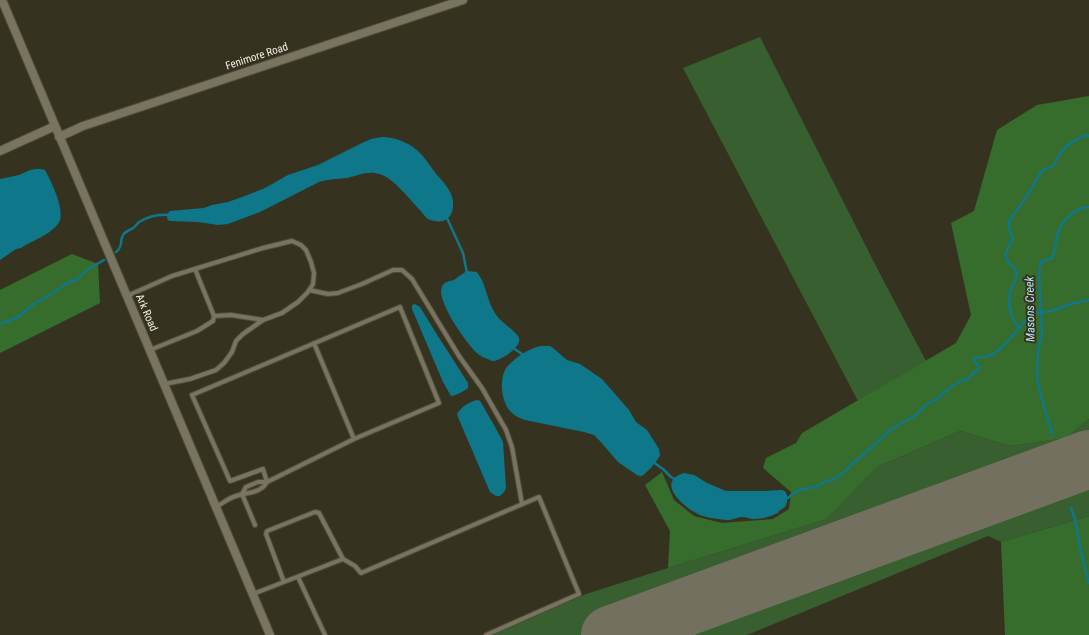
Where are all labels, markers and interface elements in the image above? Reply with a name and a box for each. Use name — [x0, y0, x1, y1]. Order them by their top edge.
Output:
street label: Fenimore Road — [224, 41, 290, 73]
water label: Masons Creek — [1023, 276, 1039, 342]
street label: Ark Road — [132, 292, 160, 334]

